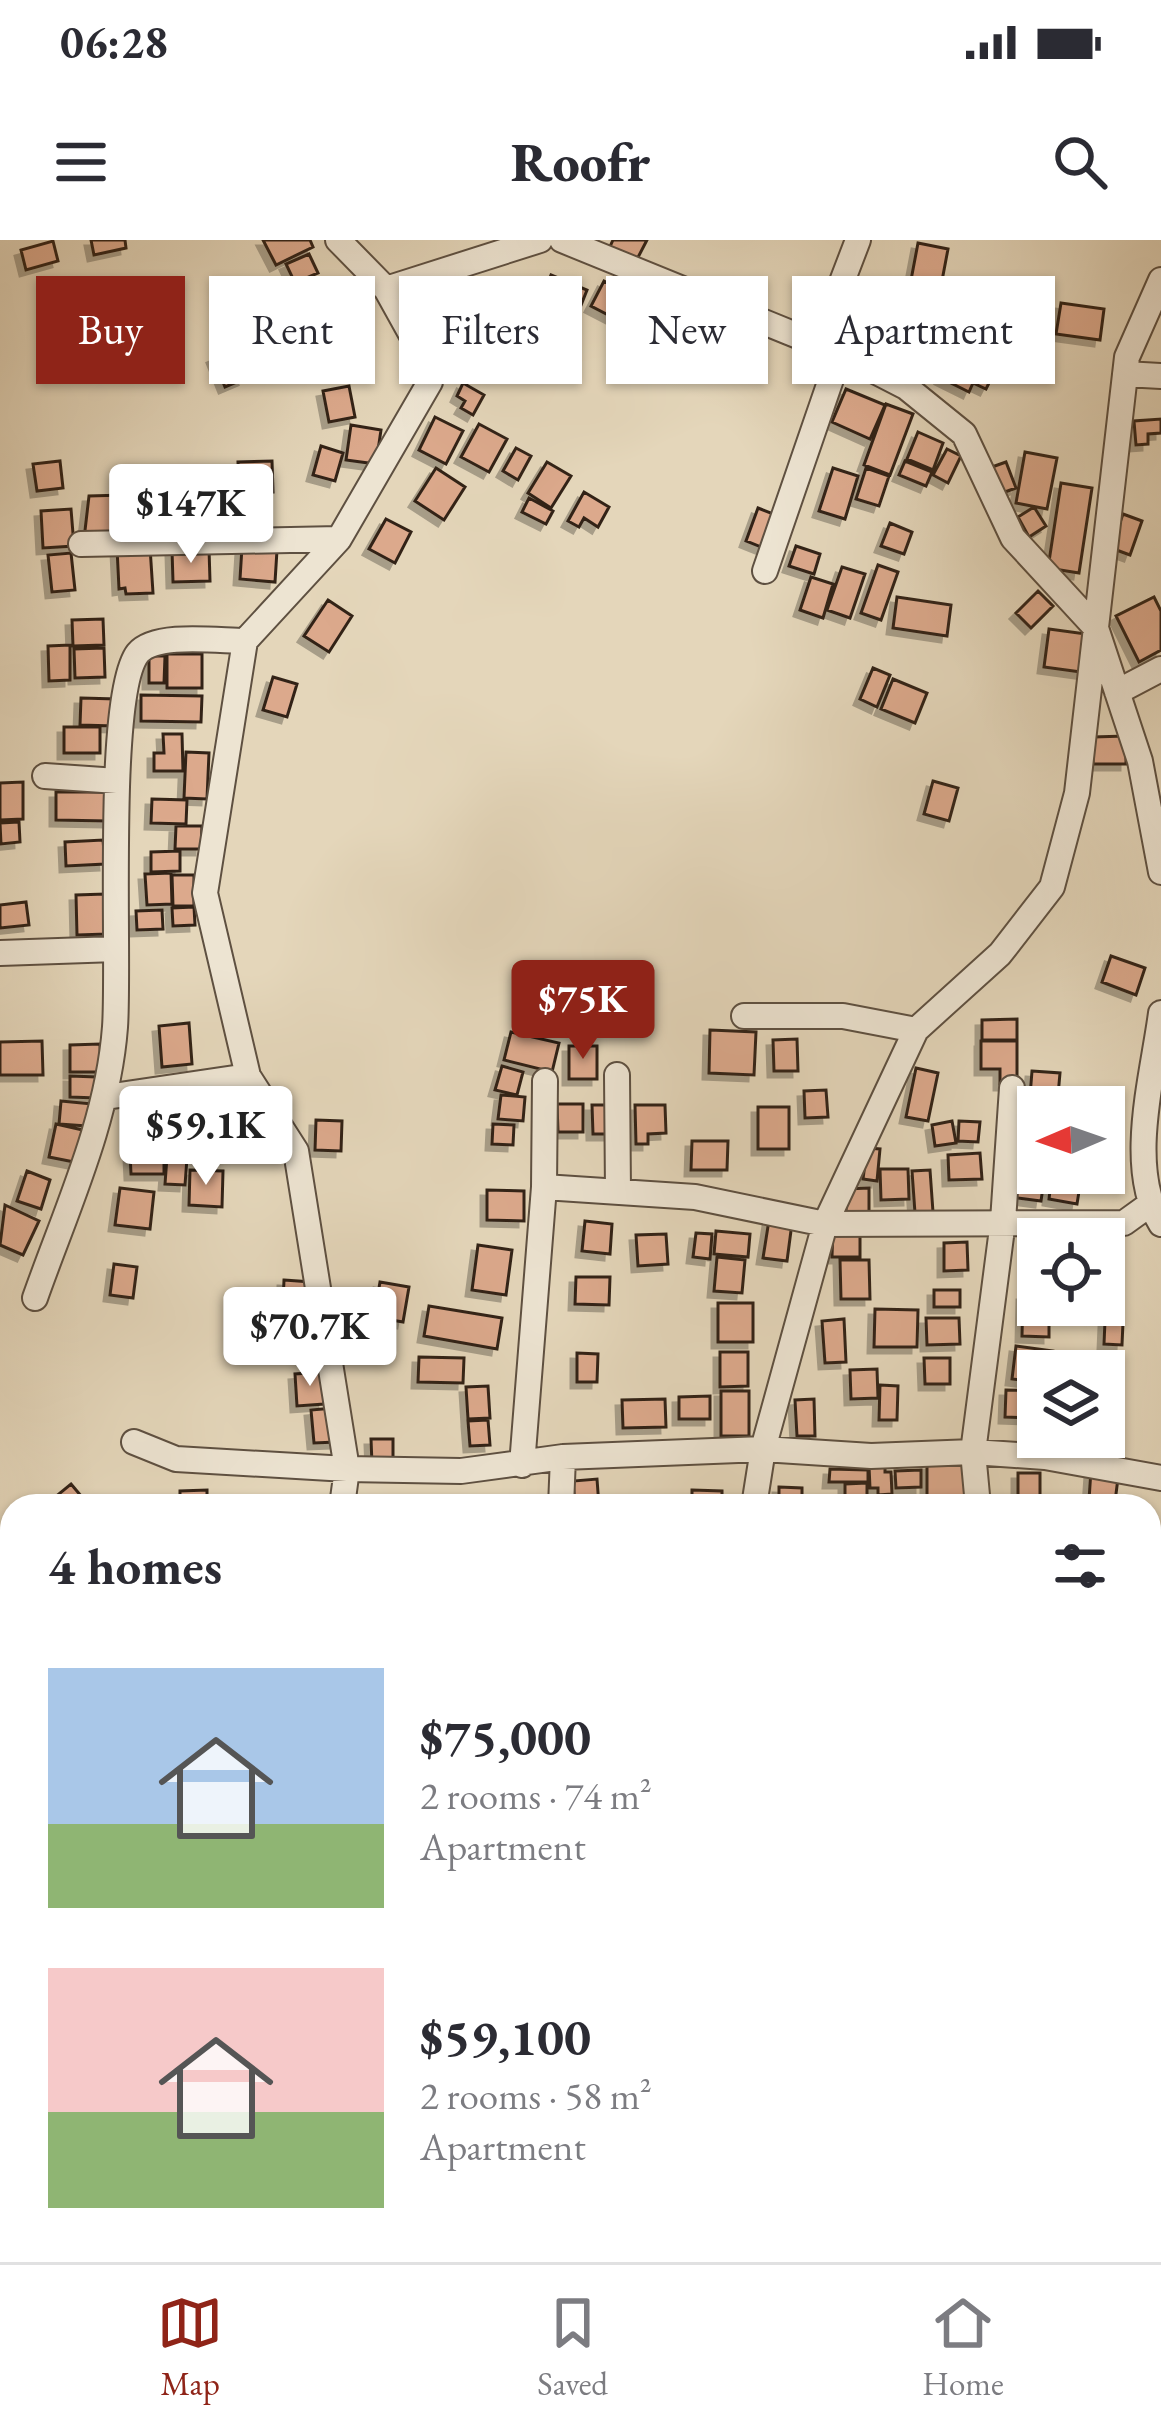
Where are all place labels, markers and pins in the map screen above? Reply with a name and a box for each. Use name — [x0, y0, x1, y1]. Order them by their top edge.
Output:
pin: $147K — [107, 464, 275, 566]
pin: $75K — [512, 960, 654, 1062]
pin: $59.1K — [108, 1086, 304, 1188]
pin: $70.7K — [212, 1287, 408, 1389]

